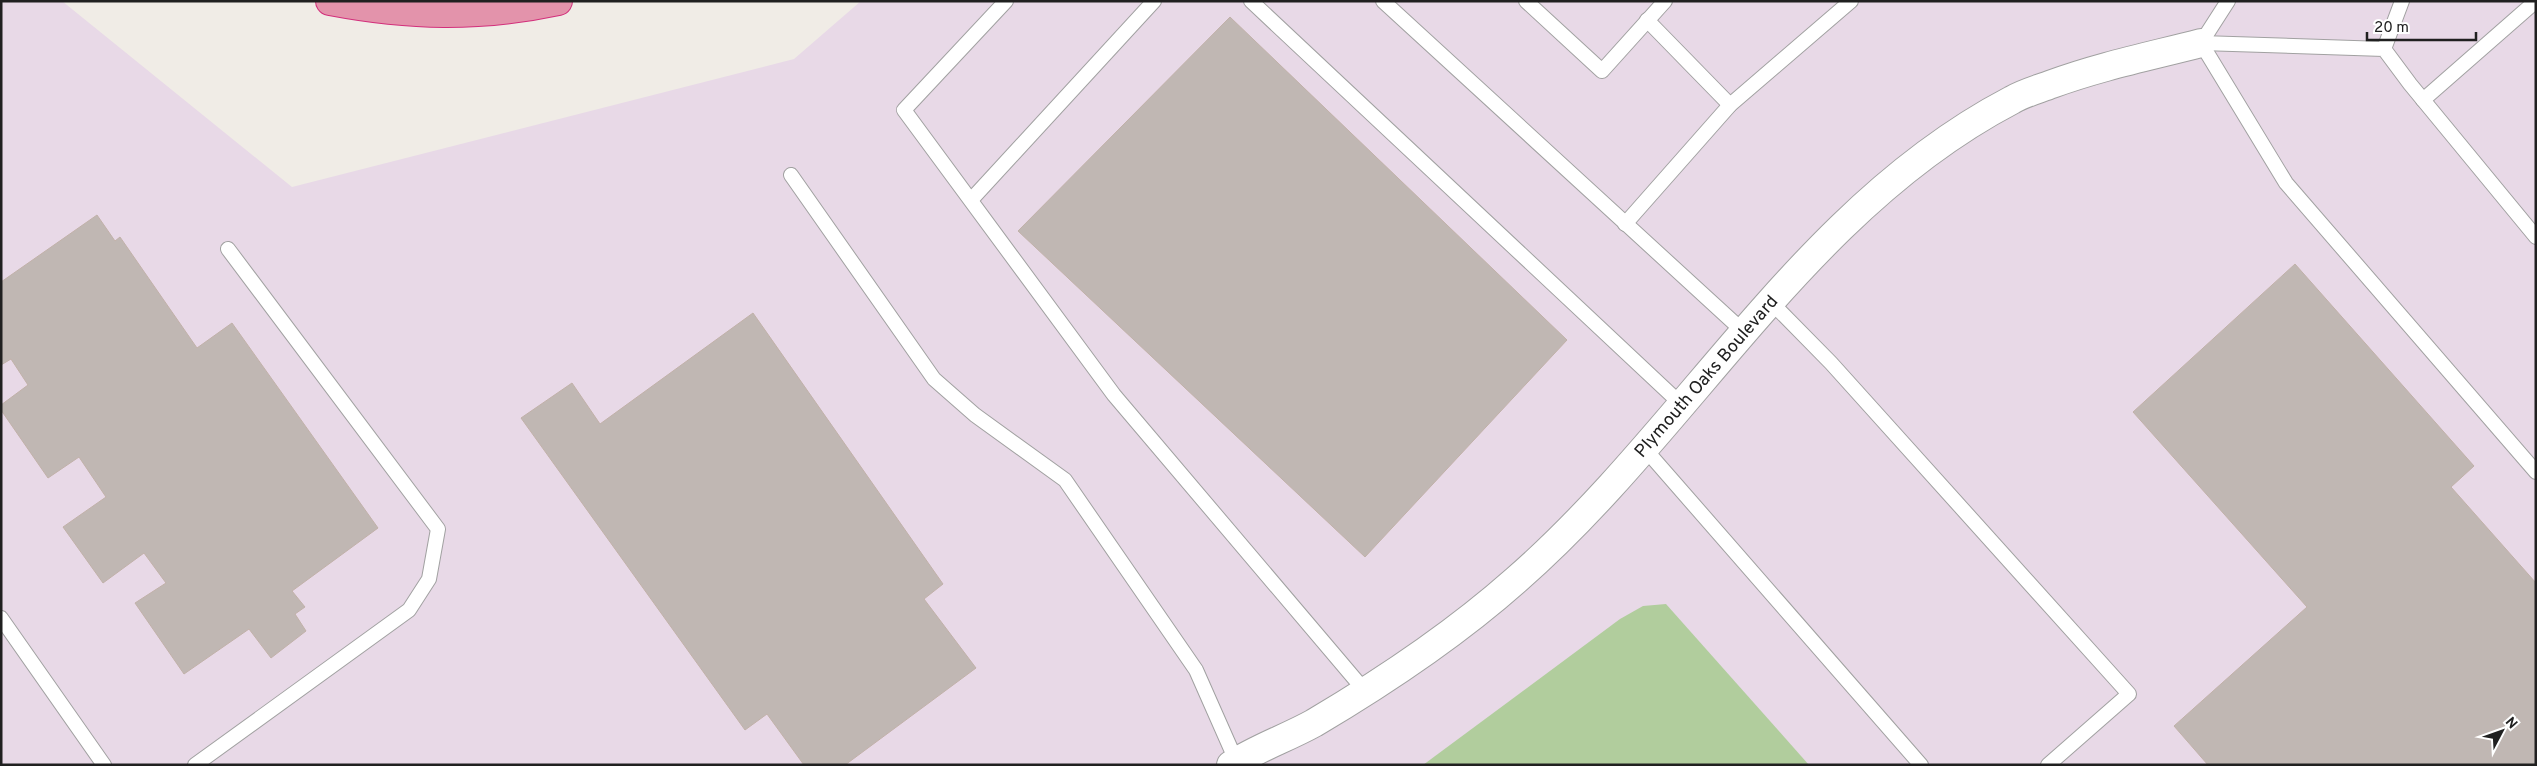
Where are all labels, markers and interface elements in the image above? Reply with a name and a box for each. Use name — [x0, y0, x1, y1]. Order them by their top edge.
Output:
scale bar — [2367, 10, 2476, 42]
text: 20 m — [2374, 19, 2409, 38]
street label: Plymouth Oaks Boulevard — [1630, 291, 1784, 463]
north arrow — [2477, 706, 2527, 756]
text: N — [2501, 714, 2520, 733]

